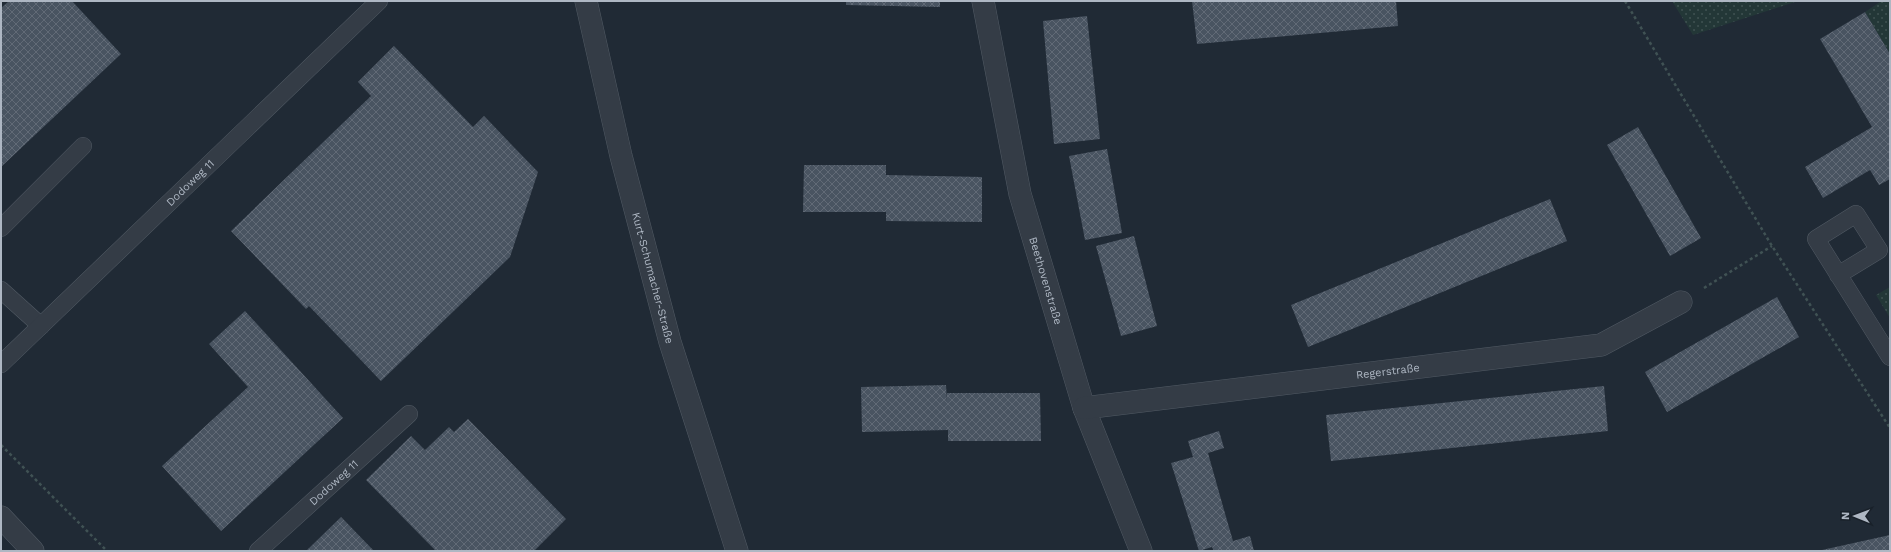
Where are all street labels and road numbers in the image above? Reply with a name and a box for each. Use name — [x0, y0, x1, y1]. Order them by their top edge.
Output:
street label: Dodoweg 11 — [163, 157, 217, 208]
street label: Kurt-Schumacher-Straße — [630, 211, 677, 345]
street label: Beethovenstraße — [1027, 235, 1065, 326]
street label: Regerstraße — [1355, 361, 1420, 381]
street label: Dodoweg 11 — [306, 457, 361, 508]

